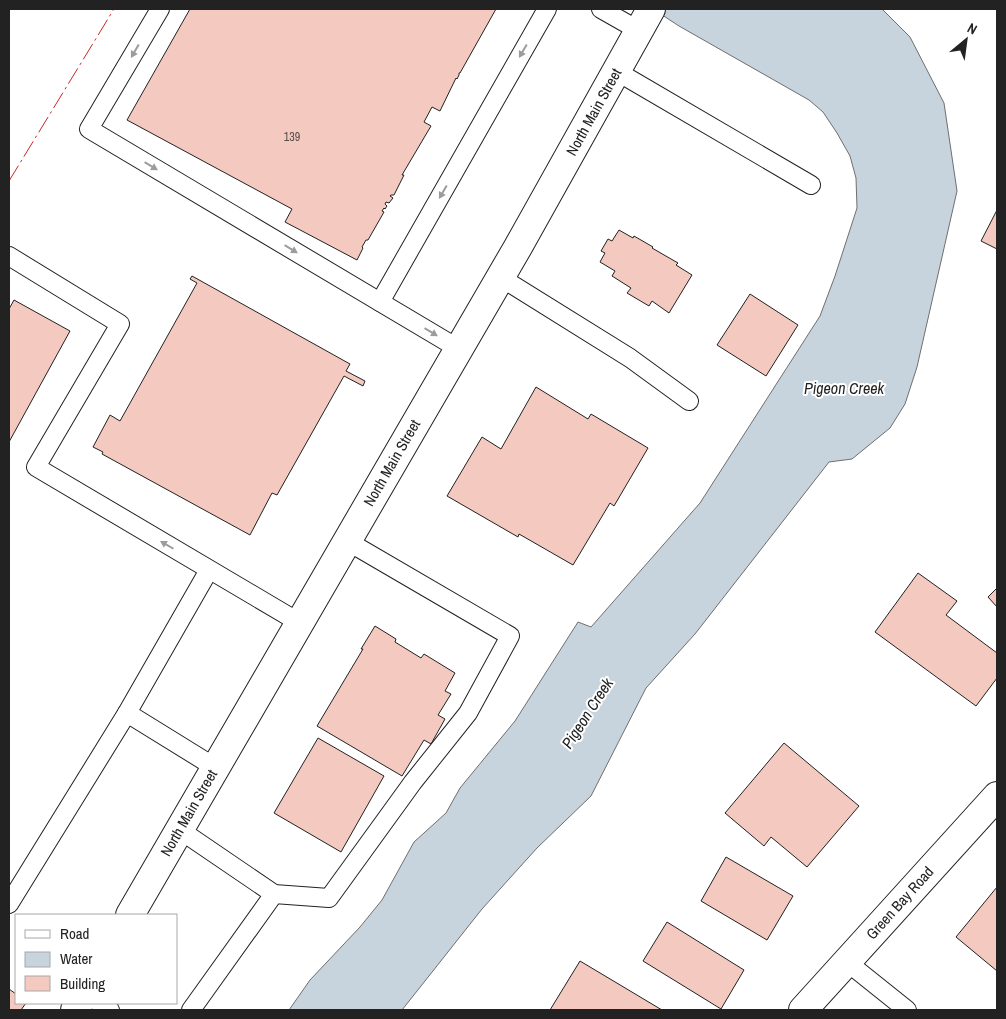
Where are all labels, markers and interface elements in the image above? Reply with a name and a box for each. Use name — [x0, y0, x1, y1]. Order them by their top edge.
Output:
north arrow — [941, 15, 991, 65]
text: N — [964, 19, 980, 39]
one-way arrow — [131, 43, 139, 58]
one-way arrow — [519, 44, 527, 58]
street label: North Main Street — [561, 64, 627, 159]
house number: 139 — [284, 129, 300, 145]
one-way arrow — [145, 161, 158, 170]
one-way arrow — [438, 186, 447, 199]
one-way arrow — [285, 244, 298, 253]
one-way arrow — [424, 327, 437, 336]
water label: Pigeon Creek — [804, 377, 885, 399]
street label: North Main Street — [358, 415, 425, 510]
one-way arrow — [161, 540, 174, 549]
water label: Pigeon Creek — [556, 673, 618, 753]
street label: North Main Street — [155, 765, 222, 860]
street label: Green Bay Road — [861, 862, 938, 944]
legend — [15, 914, 178, 1004]
text: Road — [60, 923, 89, 944]
text: Water — [60, 948, 92, 969]
text: Building — [60, 973, 105, 994]

